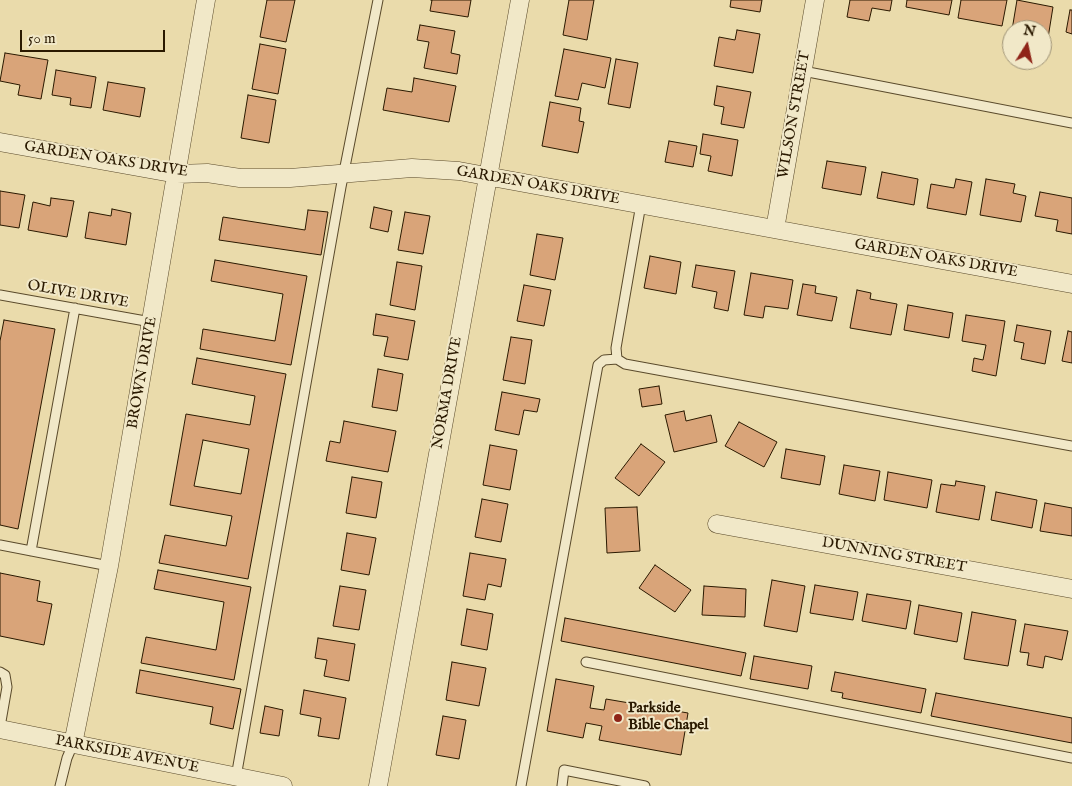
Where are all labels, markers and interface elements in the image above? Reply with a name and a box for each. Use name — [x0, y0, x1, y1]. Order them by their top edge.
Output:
scale bar — [22, 20, 168, 52]
north arrow — [1002, 20, 1052, 70]
text: N — [1022, 21, 1037, 41]
text: 50 m — [28, 29, 56, 48]
street label: WILSON STREET — [775, 50, 815, 180]
street label: GARDEN OAKS DRIVE — [23, 138, 189, 182]
street label: GARDEN OAKS DRIVE — [455, 163, 621, 209]
street label: GARDEN OAKS DRIVE — [853, 236, 1019, 282]
street label: OLIVE DRIVE — [26, 277, 130, 313]
street label: BROWN DRIVE — [124, 316, 162, 430]
street label: NORMA DRIVE — [429, 335, 467, 451]
street label: DUNNING STREET — [820, 534, 968, 578]
place label: Parkside Bible Chapel — [628, 700, 708, 735]
marker: Parkside Bible Chapel — [612, 712, 624, 724]
street label: PARKSIDE AVENUE — [54, 732, 200, 778]

